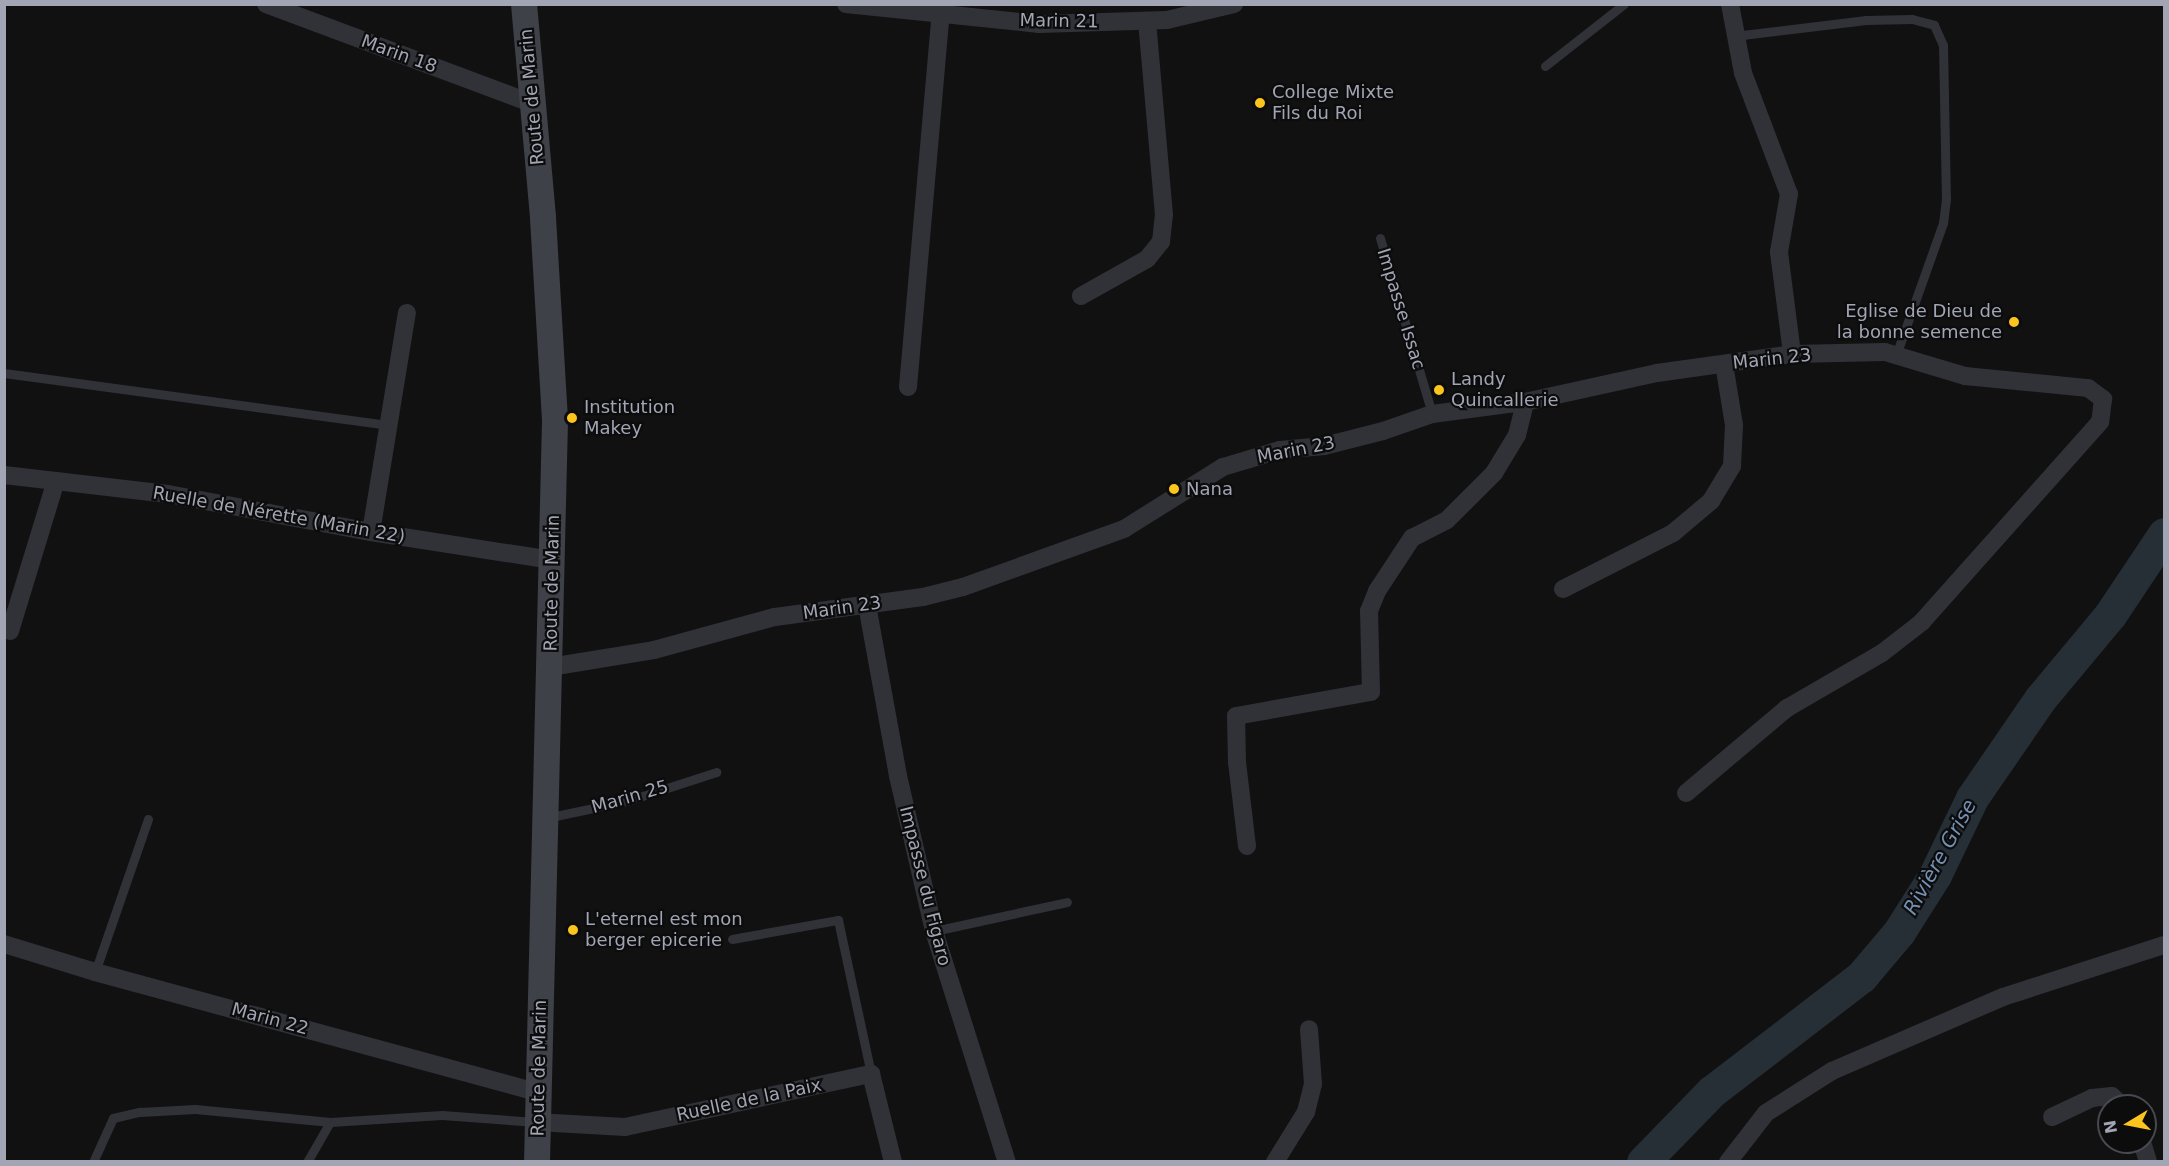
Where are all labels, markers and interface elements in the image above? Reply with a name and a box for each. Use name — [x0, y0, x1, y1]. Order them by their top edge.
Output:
street label: Marin 21 — [1019, 10, 1099, 32]
street label: Route de Marin — [515, 28, 549, 166]
street label: Marin 18 — [358, 30, 440, 78]
place label: College Mixte Fils du Roi — [1272, 82, 1394, 124]
marker: College Mixte Fils du Roi — [1253, 96, 1267, 110]
street label: Impasse Issac — [1372, 246, 1430, 372]
place label: Eglise de Dieu de la bonne semence — [1837, 301, 2002, 344]
marker: Eglise de Dieu de la bonne semence — [2007, 315, 2021, 329]
street label: Marin 23 — [1732, 344, 1812, 374]
place label: Landy Quincallerie — [1451, 369, 1558, 412]
marker: Landy Quincallerie — [1432, 383, 1446, 397]
place label: Institution Makey — [584, 397, 675, 440]
marker: Institution Makey — [565, 411, 579, 425]
street label: Marin 23 — [1255, 432, 1337, 468]
place label: Nana — [1186, 478, 1233, 500]
street label: Ruelle de Nérette (Marin 22) — [151, 482, 407, 548]
marker: Nana — [1167, 482, 1181, 496]
street label: Route de Marin — [540, 515, 564, 651]
street label: Marin 23 — [801, 592, 883, 624]
street label: Marin 25 — [589, 776, 671, 818]
water label: Rivière Grise — [1898, 795, 1982, 919]
street label: Impasse du Figaro — [895, 804, 955, 968]
place label: L'eternel est mon berger epicerie — [585, 909, 743, 952]
marker: L'eternel est mon berger epicerie — [566, 923, 580, 937]
street label: Marin 22 — [229, 998, 311, 1040]
street label: Route de Marin — [527, 1000, 551, 1136]
street label: Ruelle de la Paix — [675, 1074, 823, 1126]
north arrow — [2097, 1094, 2157, 1154]
text: N — [2100, 1119, 2121, 1135]

